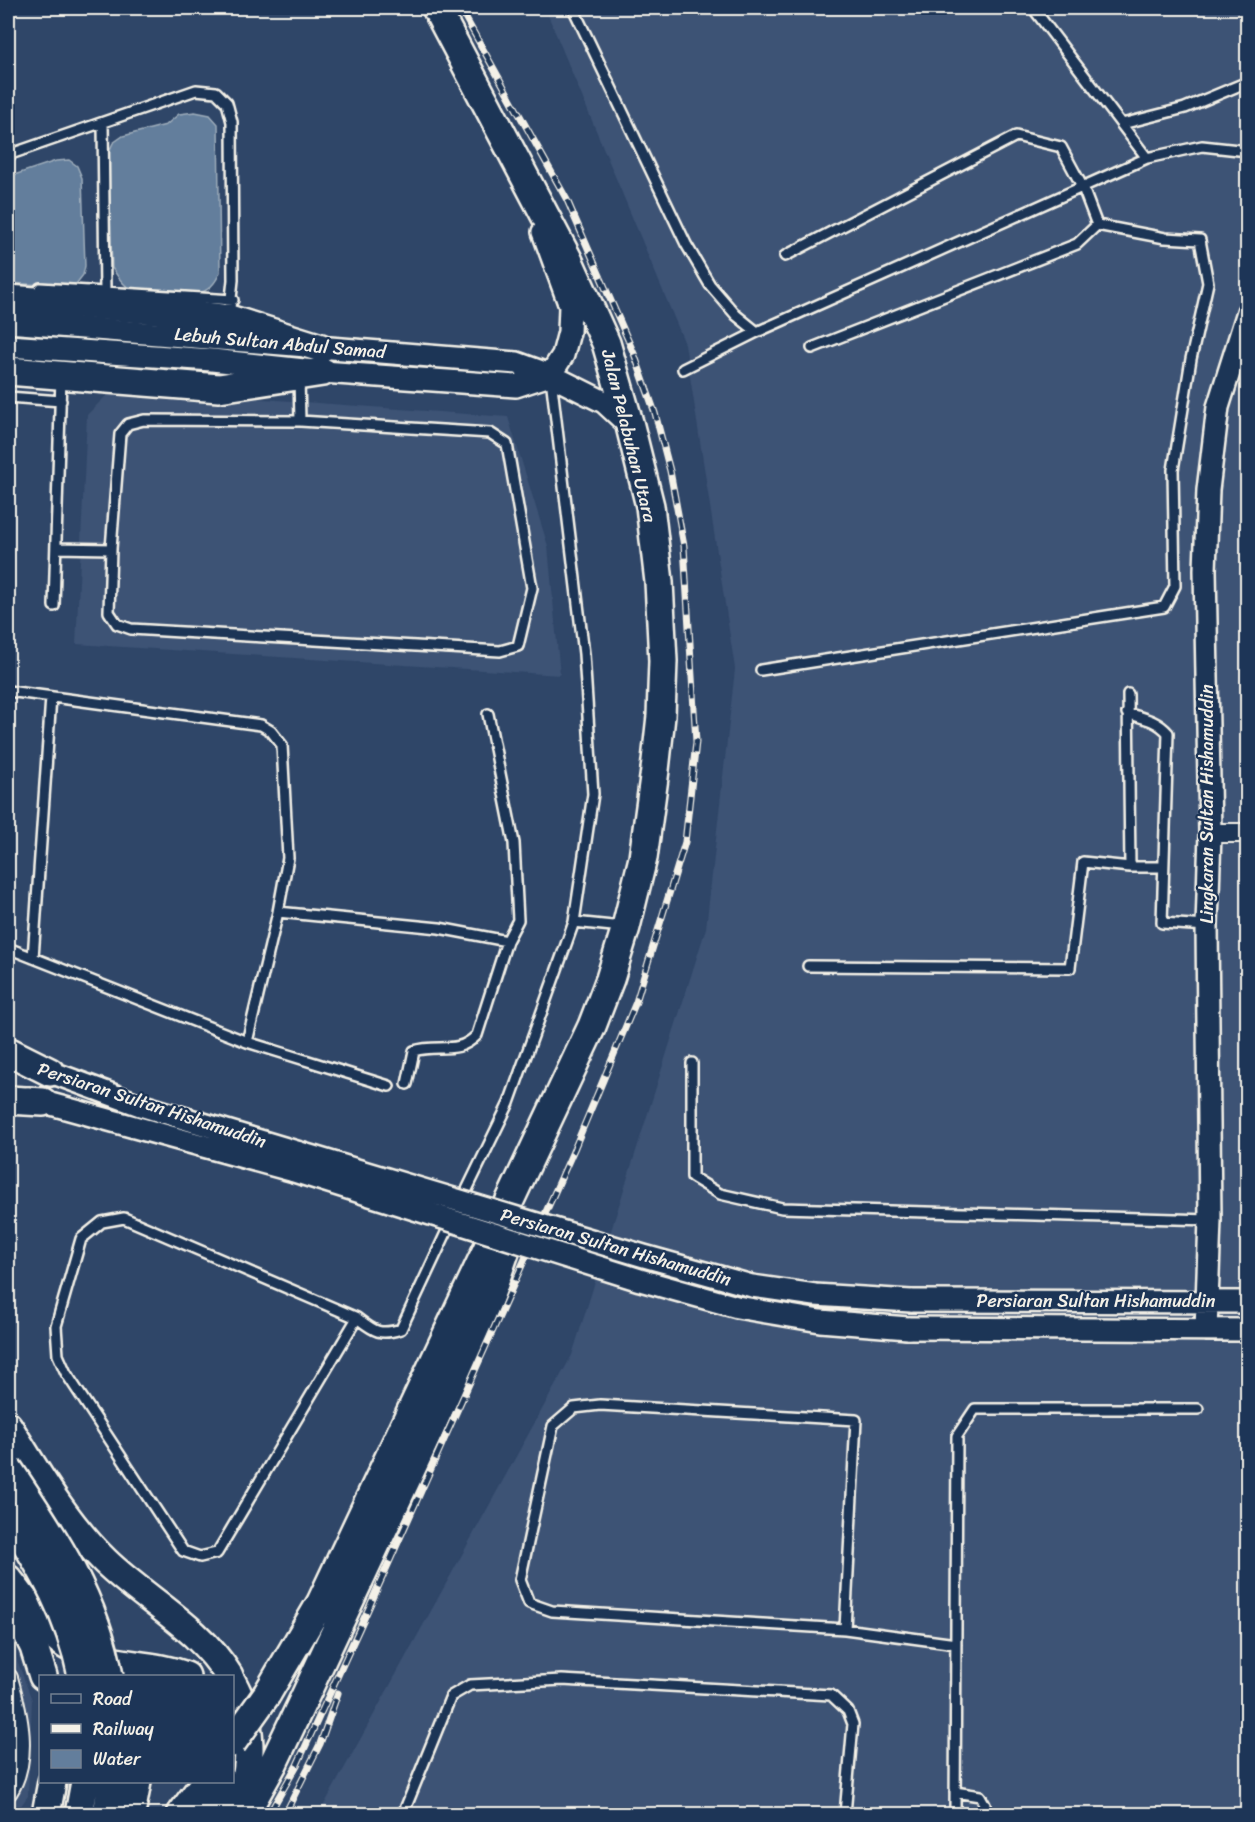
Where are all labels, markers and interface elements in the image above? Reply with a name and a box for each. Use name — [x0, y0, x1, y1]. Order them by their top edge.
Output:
street label: Lebuh Sultan Abdul Samad — [173, 318, 388, 368]
street label: Jalan Pelabuhan Utara — [592, 345, 666, 527]
street label: Lingkaran Sultan Hishamuddin — [1191, 684, 1223, 924]
street label: Persiaran Sultan Hishamuddin — [33, 1053, 271, 1157]
street label: Persiaran Sultan Hishamuddin — [497, 1199, 736, 1295]
street label: Persiaran Sultan Hishamuddin — [977, 1285, 1216, 1317]
legend — [39, 1675, 234, 1783]
text: Road — [93, 1683, 133, 1715]
text: Railway — [93, 1713, 155, 1745]
text: Water — [93, 1743, 142, 1775]

